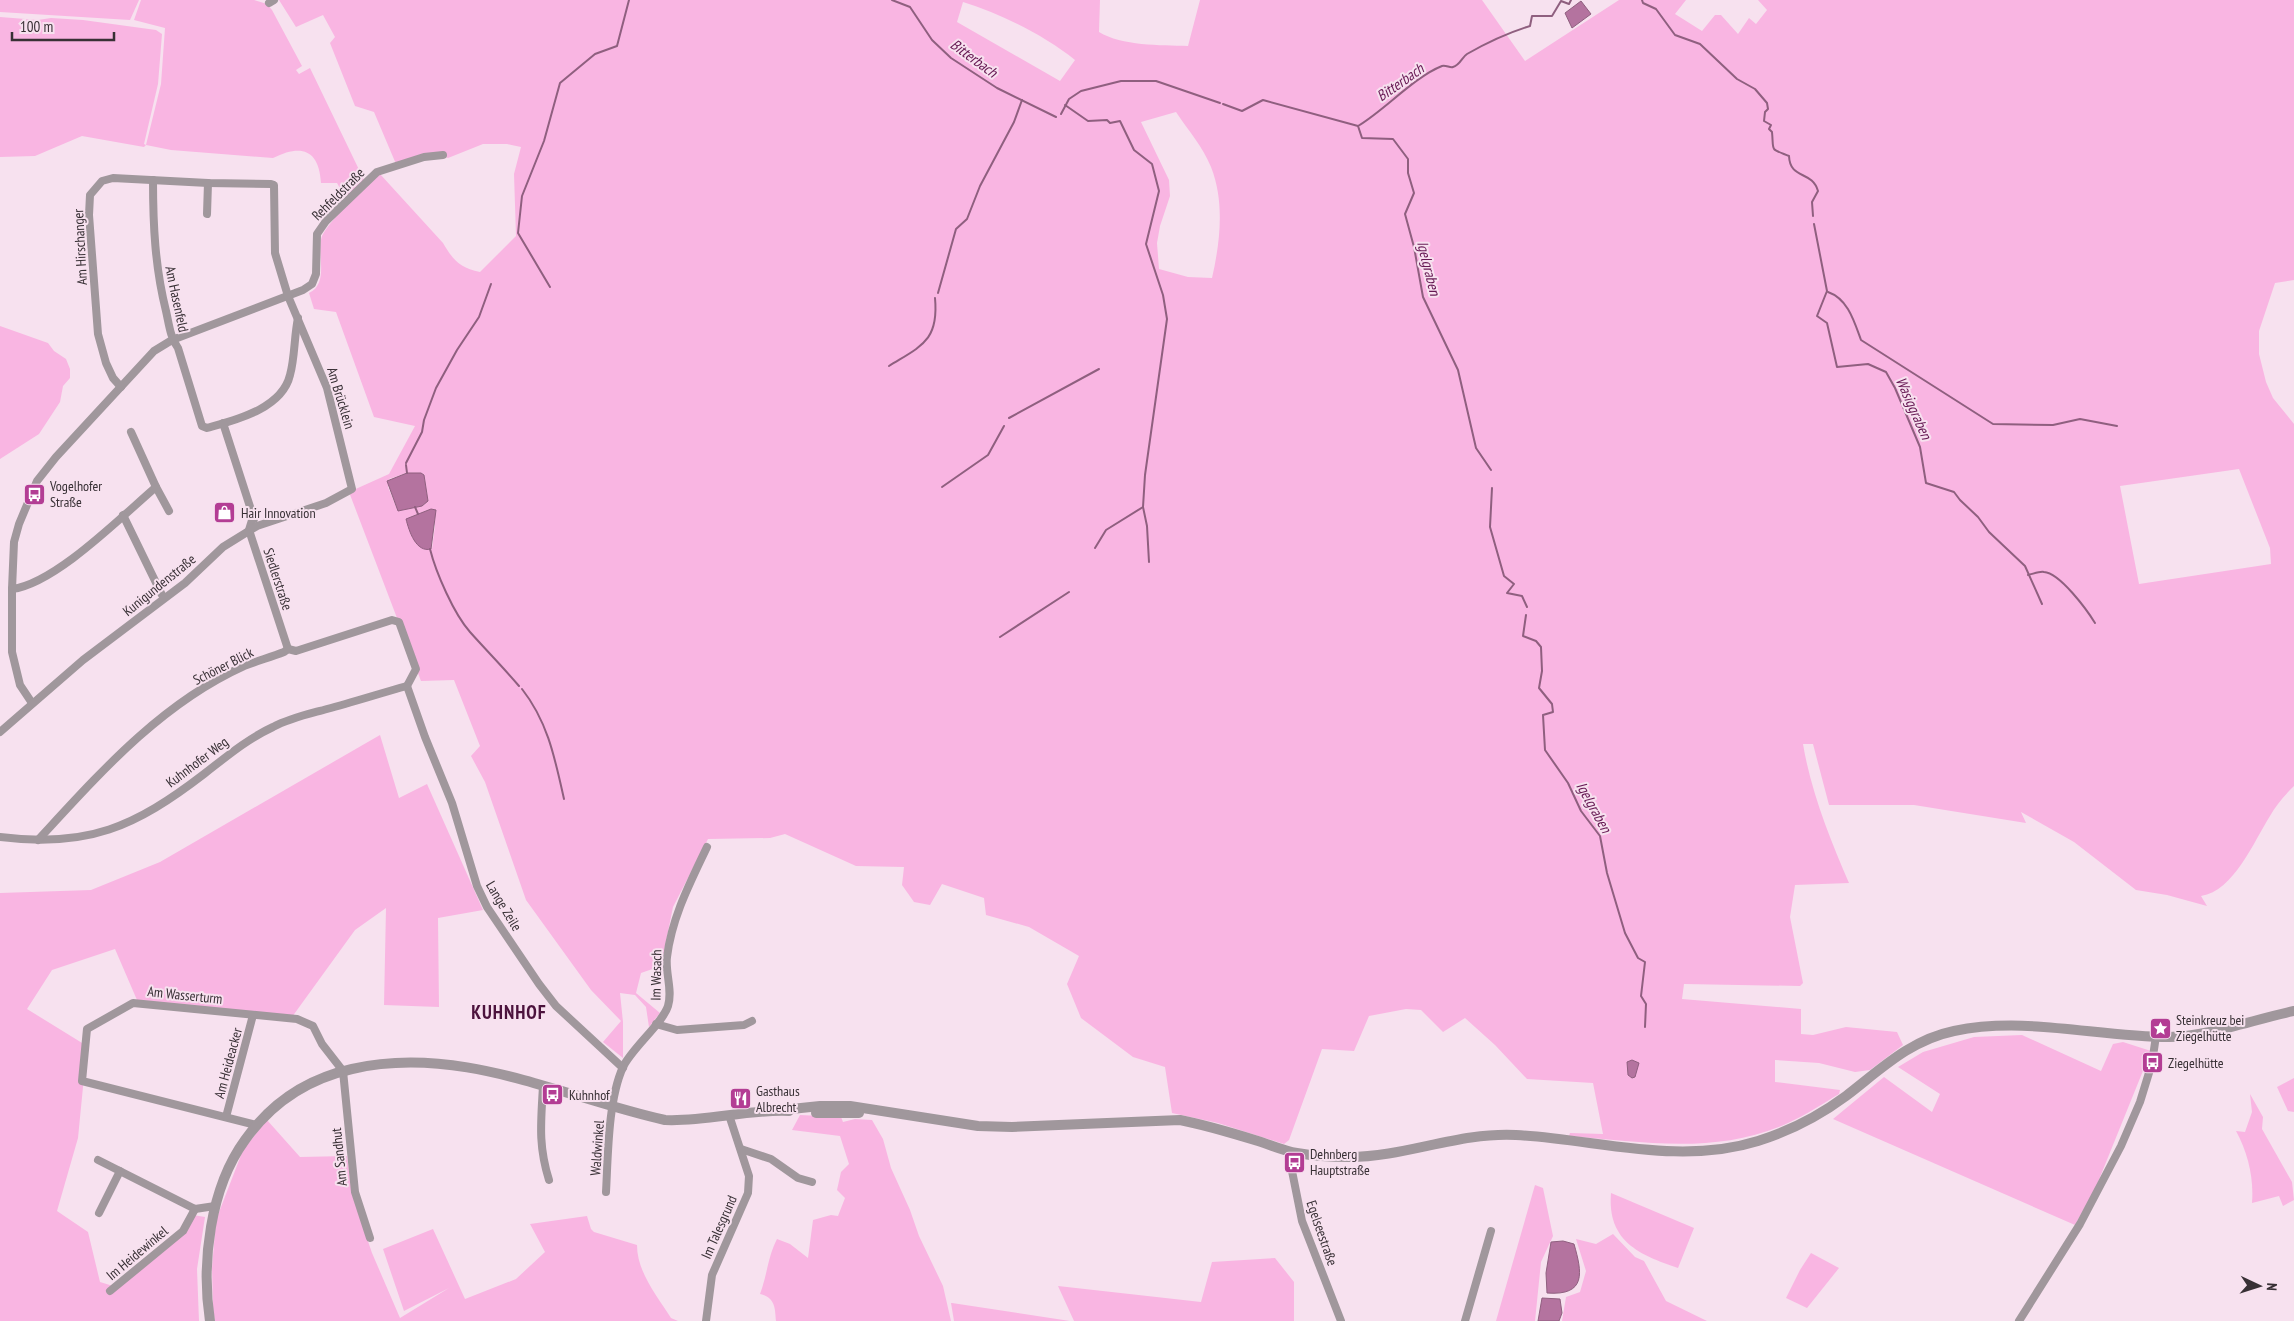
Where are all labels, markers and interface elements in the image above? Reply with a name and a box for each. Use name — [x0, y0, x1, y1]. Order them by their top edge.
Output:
scale bar — [12, 10, 115, 42]
text: 100 m — [20, 17, 53, 36]
water label: Bitterbach — [947, 35, 1002, 82]
water label: Bitterbach — [1373, 58, 1428, 105]
street label: Rehfeldstraße — [308, 164, 368, 224]
street label: Am Hirschanger — [69, 208, 91, 286]
water label: Igelgraben — [1413, 239, 1445, 299]
street label: Am Hasenfeld — [161, 264, 193, 334]
street label: Am Brücklein — [323, 365, 359, 431]
water label: Wasiggraben — [1892, 374, 1937, 443]
place label: Vogelhofer Straße — [49, 477, 102, 511]
bus stop icon: Vogelhofer Straße — [22, 482, 46, 506]
shop icon: Hair Innovation — [213, 501, 237, 525]
place label: Hair Innovation — [241, 504, 316, 522]
street label: Siedlerstraße — [259, 546, 297, 613]
street label: Kunigundenstraße — [119, 550, 199, 620]
street label: Schöner Blick — [190, 643, 257, 689]
street label: Kuhnhofer Weg — [162, 733, 232, 791]
water label: Igelgraben — [1572, 778, 1616, 837]
street label: Lange Zeile — [482, 878, 526, 935]
street label: Im Wasach — [647, 949, 665, 1001]
street label: Am Wasserturm — [147, 982, 223, 1008]
district label: KUHNHOF — [471, 1000, 547, 1024]
place label: Steinkreuz bei Ziegelhütte — [2176, 1011, 2244, 1045]
place icon: Steinkreuz bei Ziegelhütte — [2148, 1016, 2172, 1040]
street label: Am Heideacker — [210, 1026, 246, 1100]
bus stop icon: Ziegelhütte — [2140, 1051, 2164, 1075]
place label: Ziegelhütte — [2168, 1054, 2224, 1072]
place label: Gasthaus Albrecht — [756, 1082, 800, 1116]
bus stop icon: Kuhnhof — [541, 1083, 565, 1107]
place label: Kuhnhof — [569, 1086, 610, 1104]
restaurant icon: Gasthaus Albrecht — [728, 1087, 752, 1111]
street label: Waldwinkel — [586, 1119, 608, 1176]
street label: Am Sandhut — [327, 1127, 351, 1187]
place label: Dehnberg Hauptstraße — [1310, 1145, 1370, 1179]
bus stop icon: Dehnberg Hauptstraße — [1282, 1150, 1306, 1174]
street label: Im Talesgrund — [697, 1192, 741, 1262]
street label: Egelseestraße — [1302, 1198, 1342, 1268]
street label: Im Heidewinkel — [102, 1221, 172, 1284]
north arrow — [2234, 1261, 2284, 1311]
text: N — [2263, 1283, 2281, 1291]

